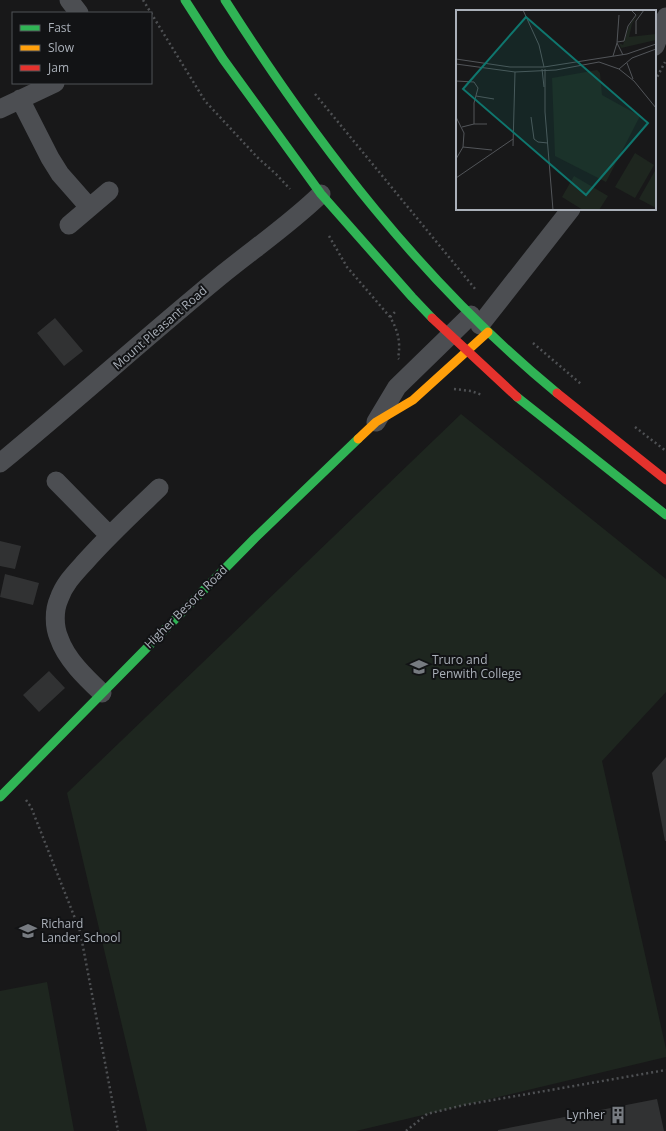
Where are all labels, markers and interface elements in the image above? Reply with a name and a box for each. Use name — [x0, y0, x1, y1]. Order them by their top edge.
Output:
inset map — [456, 10, 656, 210]
legend — [12, 12, 152, 84]
text: Fast — [48, 19, 71, 36]
text: Slow — [48, 39, 75, 56]
text: Jam — [47, 59, 69, 76]
street label: Mount Pleasant Road — [109, 282, 210, 373]
street label: Higher Besore Road — [140, 561, 231, 652]
place label: Truro and Penwith College — [432, 651, 521, 682]
school or university icon: Truro and Penwith College — [409, 657, 429, 677]
place label: Richard Lander School — [41, 915, 121, 946]
school or university icon: Richard Lander School — [18, 921, 38, 941]
building icon: Lynher — [608, 1105, 628, 1125]
place label: Lynher — [566, 1106, 605, 1123]

